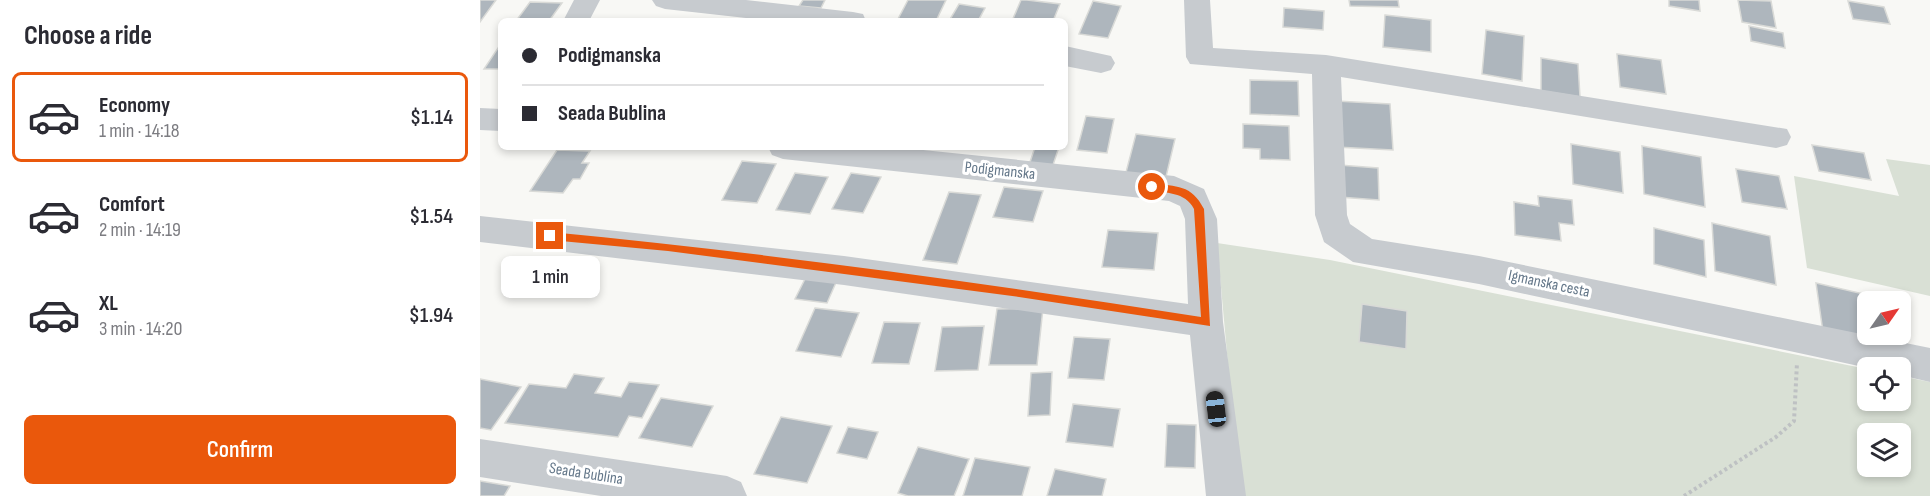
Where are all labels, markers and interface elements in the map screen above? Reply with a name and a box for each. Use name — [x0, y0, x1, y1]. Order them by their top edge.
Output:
text: Choose a ride — [24, 20, 152, 52]
text: Podigmanska — [558, 42, 661, 69]
icon: car — [27, 90, 81, 144]
text: Economy — [99, 92, 170, 119]
text: Seada Bublina — [558, 100, 666, 127]
text: $1.14 — [410, 104, 453, 131]
text: 1 min · 14:18 — [99, 119, 180, 143]
street label: Podigmanska — [964, 158, 1036, 184]
route start — [1138, 173, 1165, 200]
icon: car — [27, 189, 81, 243]
text: Comfort — [99, 191, 165, 218]
text: $1.54 — [409, 203, 453, 230]
text: 2 min · 14:19 — [99, 218, 181, 242]
route end — [536, 222, 563, 249]
callout: 1 min — [500, 257, 599, 299]
text: 1 min — [532, 265, 569, 289]
street label: Igmanska cesta — [1506, 266, 1592, 302]
icon: car — [27, 288, 81, 342]
text: XL — [99, 290, 118, 317]
north arrow — [1857, 291, 1911, 345]
map controls — [1857, 291, 1911, 477]
text: $1.94 — [409, 302, 453, 329]
text: 3 min · 14:20 — [99, 317, 182, 341]
button: locate — [1857, 357, 1911, 411]
car — [1205, 390, 1227, 428]
button: Confirm — [24, 415, 456, 484]
button: layers — [1857, 423, 1911, 477]
street label: Seada Bublina — [548, 459, 624, 489]

